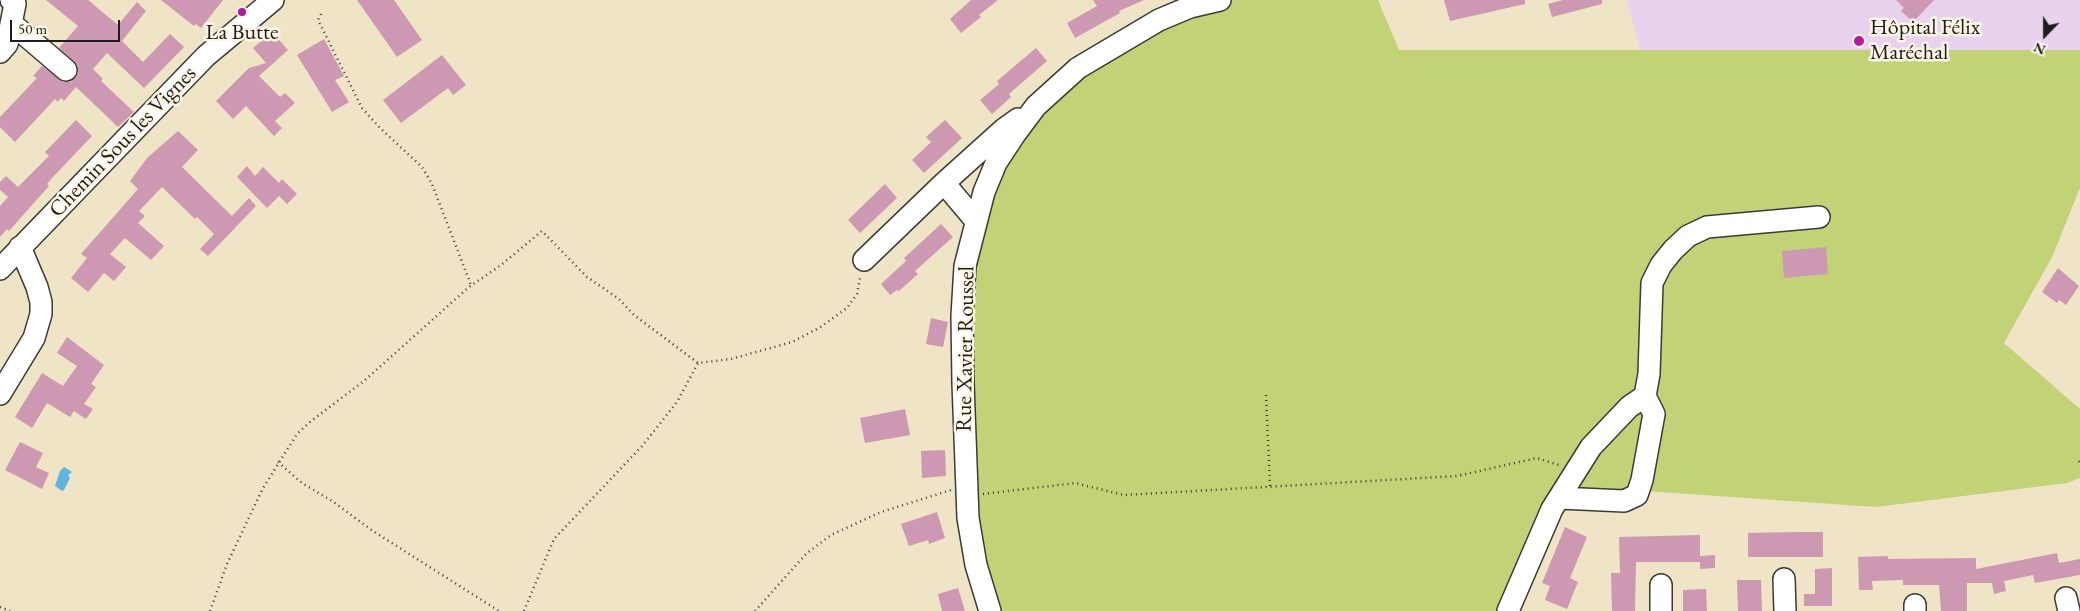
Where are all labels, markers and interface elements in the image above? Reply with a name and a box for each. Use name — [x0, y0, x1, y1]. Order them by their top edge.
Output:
marker: La Butte — [236, 6, 248, 18]
scale bar — [12, 10, 122, 42]
north arrow — [2020, 10, 2070, 60]
place label: Hôpital Félix Maréchal — [1870, 15, 1980, 66]
text: 50 m — [18, 19, 47, 38]
place label: La Butte — [206, 20, 278, 46]
marker: Hôpital Félix Maréchal — [1852, 34, 1866, 48]
text: N — [2031, 38, 2048, 59]
street label: Chemin Sous les Vignes — [44, 61, 202, 223]
street label: Rue Xavier Roussel — [951, 266, 981, 432]

